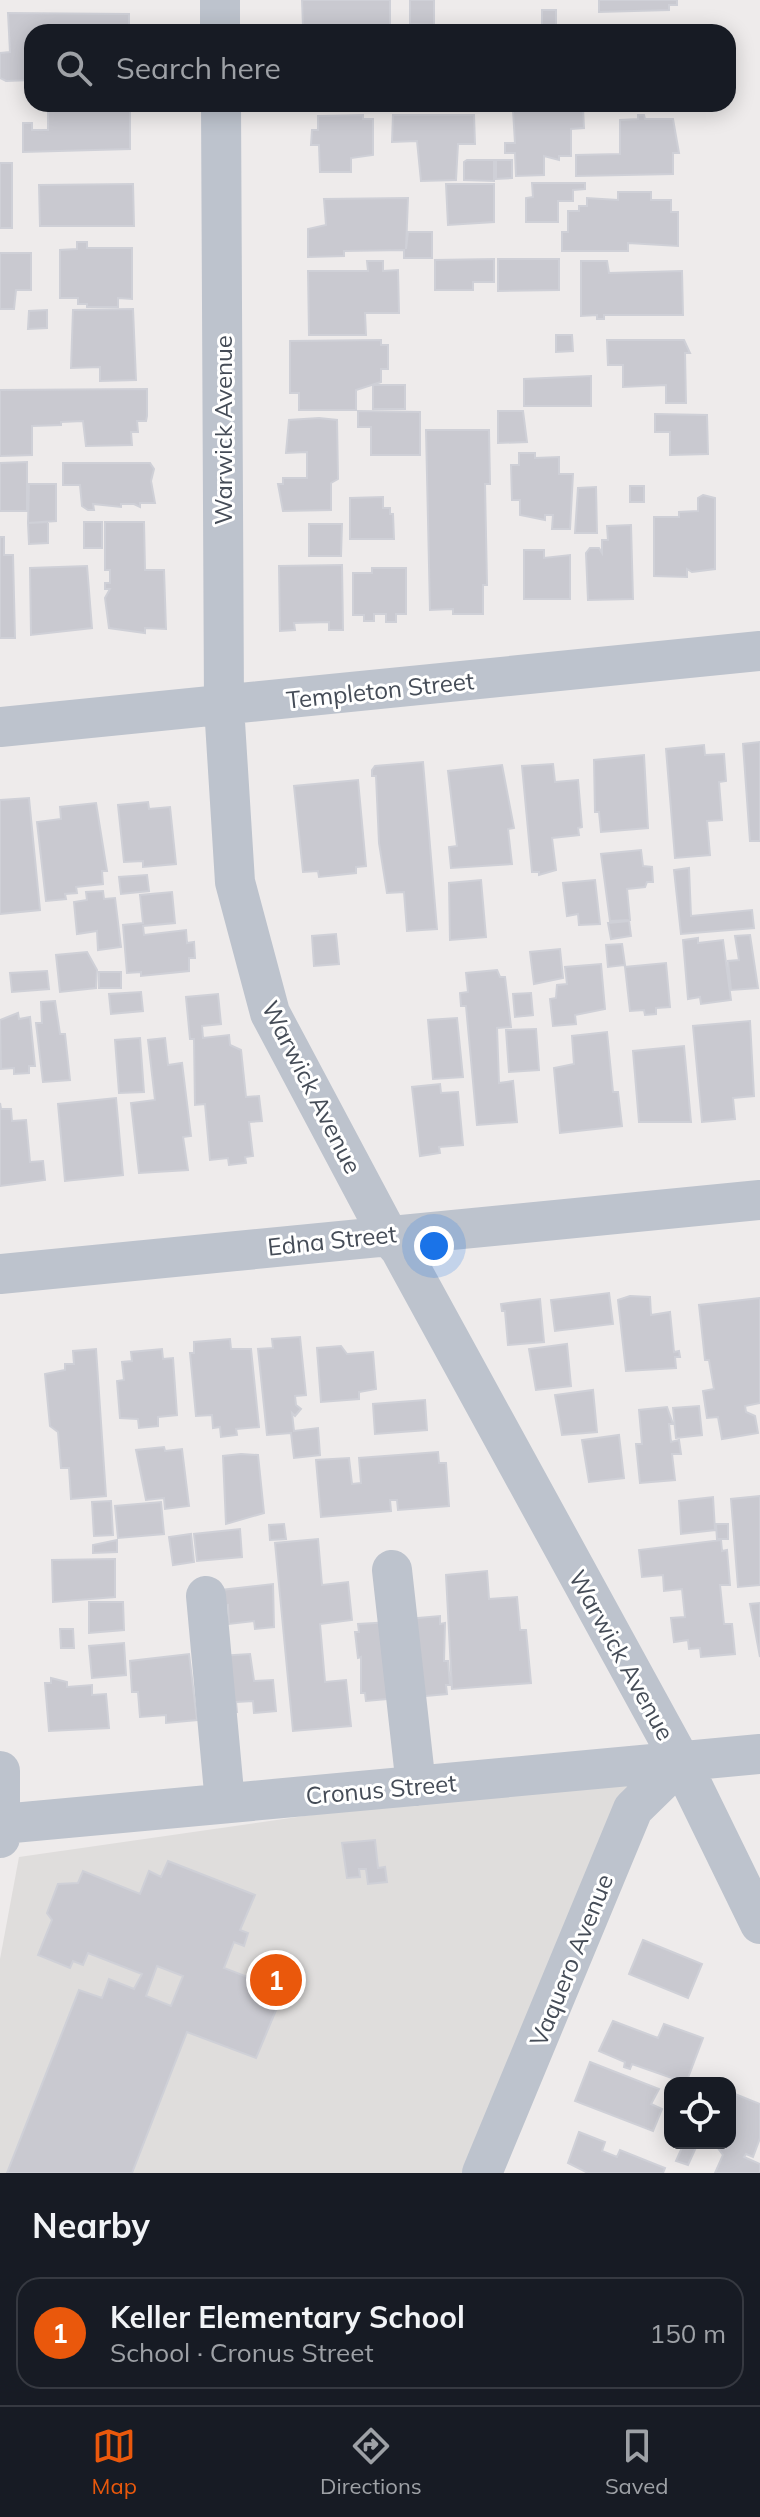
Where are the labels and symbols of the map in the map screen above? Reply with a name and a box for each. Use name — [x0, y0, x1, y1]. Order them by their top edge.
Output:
street label: Warwick Avenue — [208, 335, 238, 525]
street label: Templeton Street — [285, 665, 475, 715]
street label: Warwick Avenue — [256, 996, 368, 1178]
street label: Edna Street — [266, 1218, 398, 1262]
your location — [414, 1226, 454, 1266]
street label: Warwick Avenue — [563, 1565, 681, 1745]
street label: Cronus Street — [304, 1767, 458, 1811]
street label: Vaquero Avenue — [523, 1869, 619, 2051]
pin: 1 — [250, 1950, 302, 2010]

